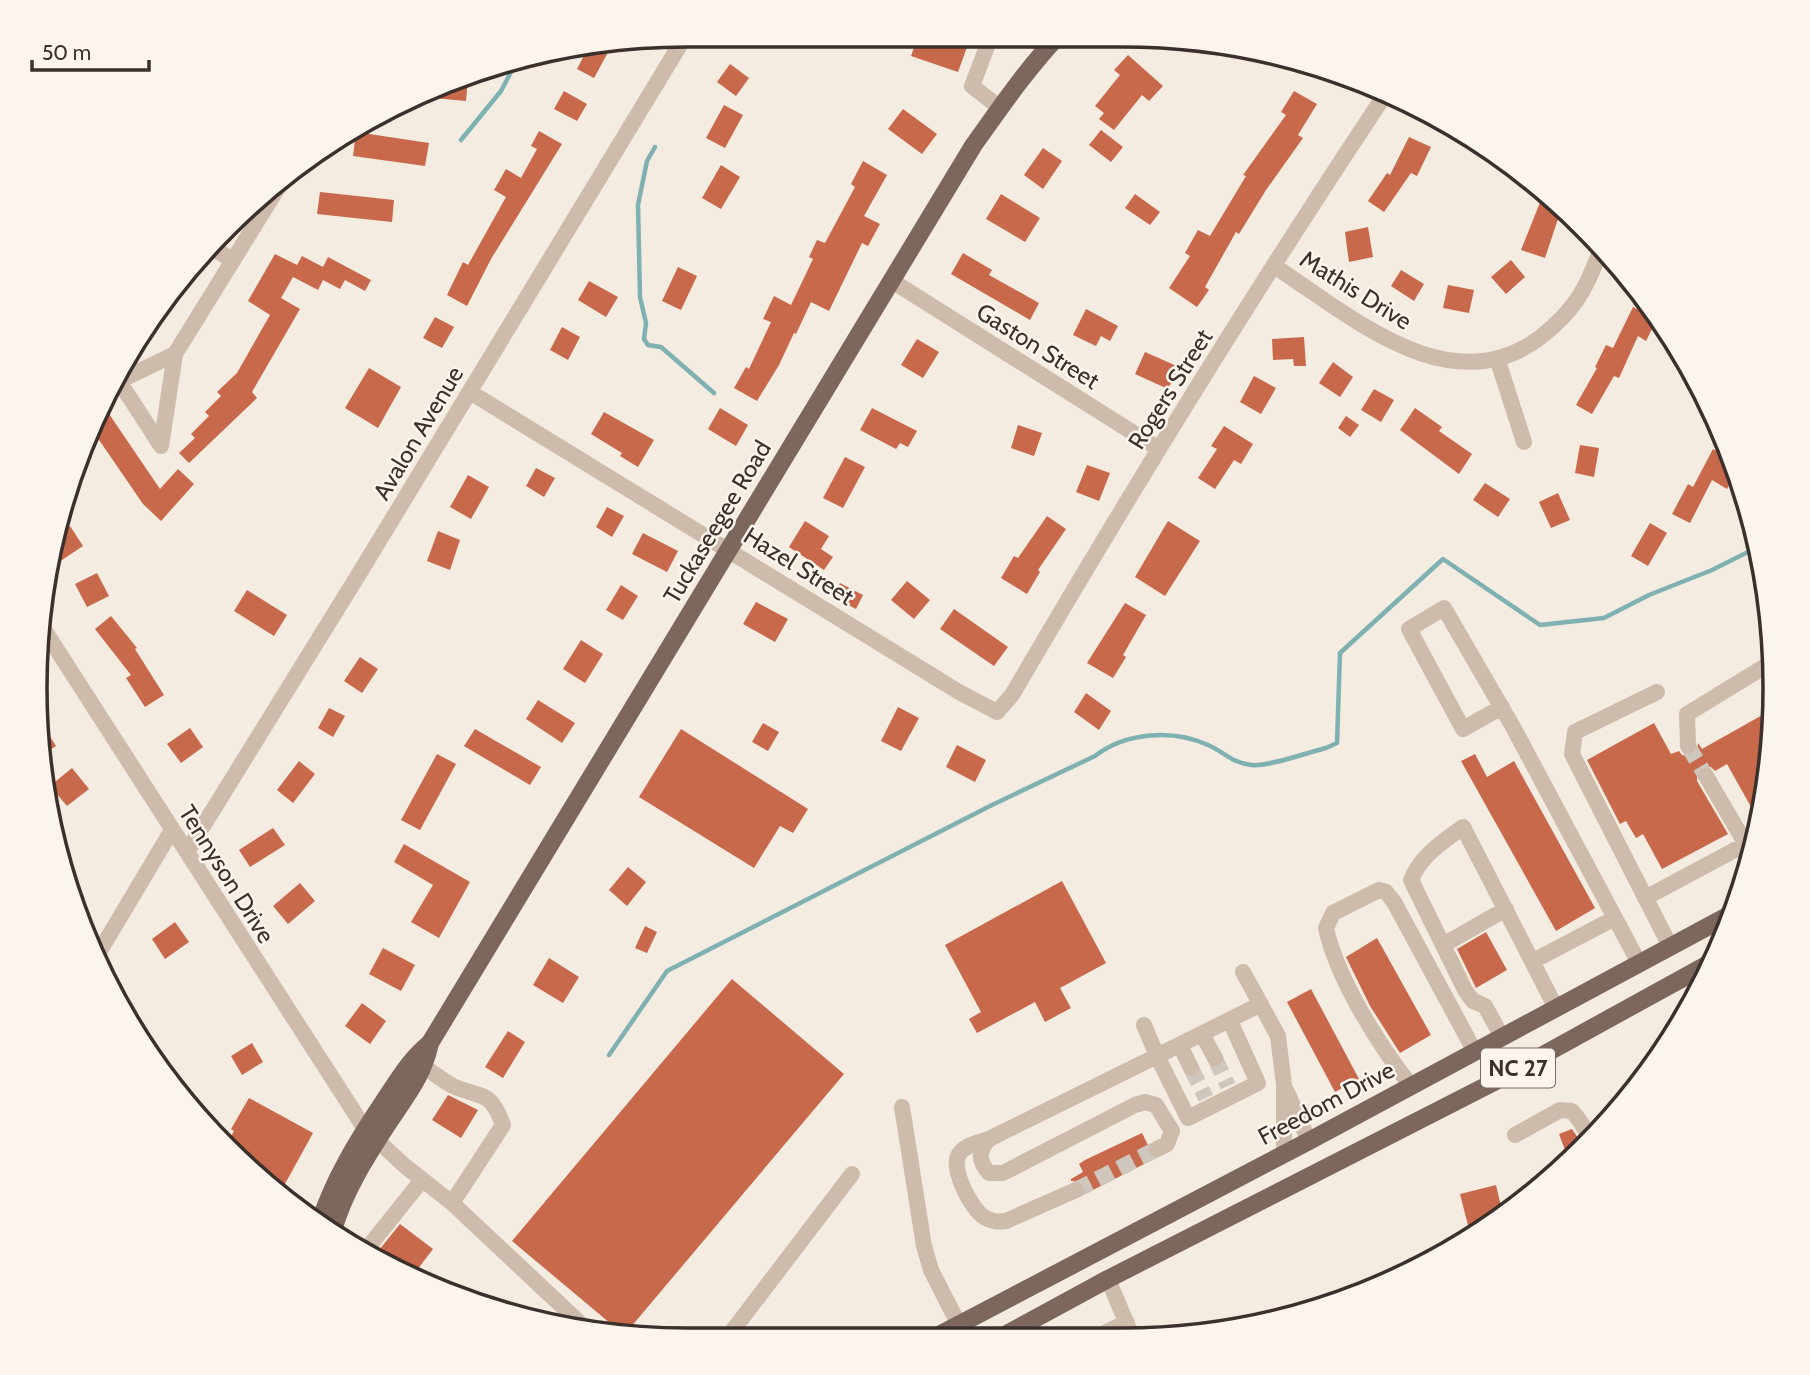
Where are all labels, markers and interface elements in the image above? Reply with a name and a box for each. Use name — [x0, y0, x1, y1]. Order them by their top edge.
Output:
scale bar — [32, 28, 149, 72]
text: 50 m — [42, 40, 91, 65]
street label: Mathis Drive — [1295, 244, 1417, 336]
street label: Gaston Street — [971, 297, 1105, 395]
street label: Rogers Street — [1122, 324, 1218, 454]
street label: Avalon Avenue — [367, 361, 469, 505]
street label: Tuckaseegee Road — [657, 435, 777, 609]
street label: Hazel Street — [739, 521, 859, 611]
street label: Tennyson Drive — [173, 800, 281, 948]
road number: NC 27 — [1481, 1049, 1555, 1088]
street label: Freedom Drive — [1253, 1055, 1399, 1151]

